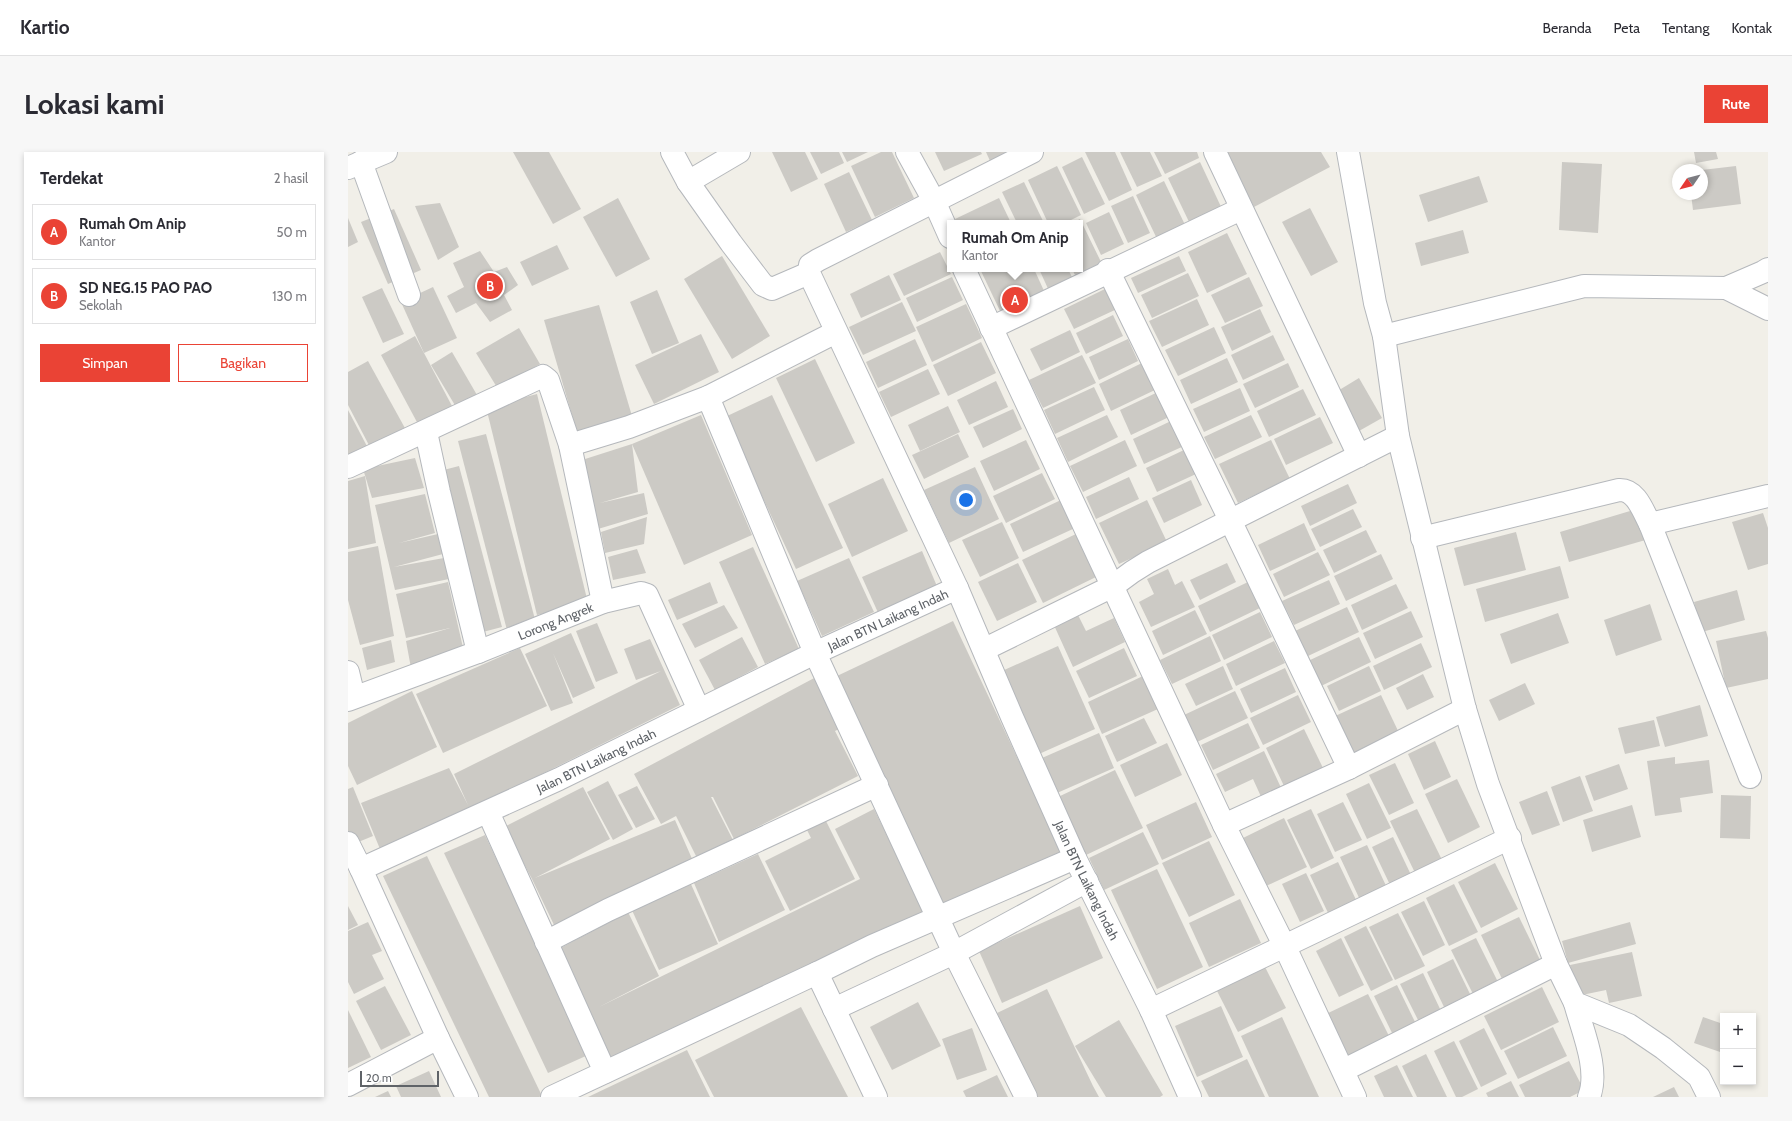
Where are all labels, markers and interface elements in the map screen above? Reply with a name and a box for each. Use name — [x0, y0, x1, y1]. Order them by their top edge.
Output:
text: Kartio — [20, 16, 69, 39]
text: Beranda — [1543, 19, 1592, 37]
text: Peta — [1614, 19, 1640, 37]
text: Tentang — [1662, 19, 1709, 37]
text: Kontak — [1731, 19, 1772, 37]
button: Rute — [1704, 85, 1768, 123]
text: Lokasi kami — [24, 87, 164, 121]
north arrow — [1672, 164, 1708, 200]
text: Terdekat — [40, 168, 103, 188]
text: 2 hasil — [274, 170, 308, 186]
text: Rumah Om Anip — [79, 215, 186, 233]
popup — [947, 220, 1083, 272]
text: A — [50, 224, 58, 240]
text: 50 m — [277, 224, 307, 240]
text: Rumah Om Anip — [961, 229, 1069, 247]
text: Kantor — [79, 233, 115, 249]
text: Kantor — [961, 247, 998, 263]
pin: B — [477, 271, 503, 301]
text: SD NEG.15 PAO PAO — [79, 279, 212, 297]
pin: A — [1002, 285, 1028, 315]
text: B — [50, 288, 58, 304]
text: 130 m — [272, 288, 307, 304]
text: Sekolah — [79, 297, 122, 313]
button: Simpan — [40, 344, 170, 382]
button: Bagikan — [178, 344, 308, 382]
your location — [956, 490, 976, 510]
street label: Jalan BTN Laikang Indah — [824, 585, 951, 655]
street label: Lorong Angrek — [516, 599, 596, 643]
street label: Jalan BTN Laikang Indah — [533, 725, 658, 797]
street label: Jalan BTN Laikang Indah — [1051, 817, 1123, 943]
map controls — [1720, 1013, 1756, 1085]
button: + — [1720, 1013, 1756, 1049]
button: − — [1720, 1049, 1756, 1085]
scale bar — [360, 1069, 439, 1088]
text: 20 m — [366, 1071, 392, 1085]

